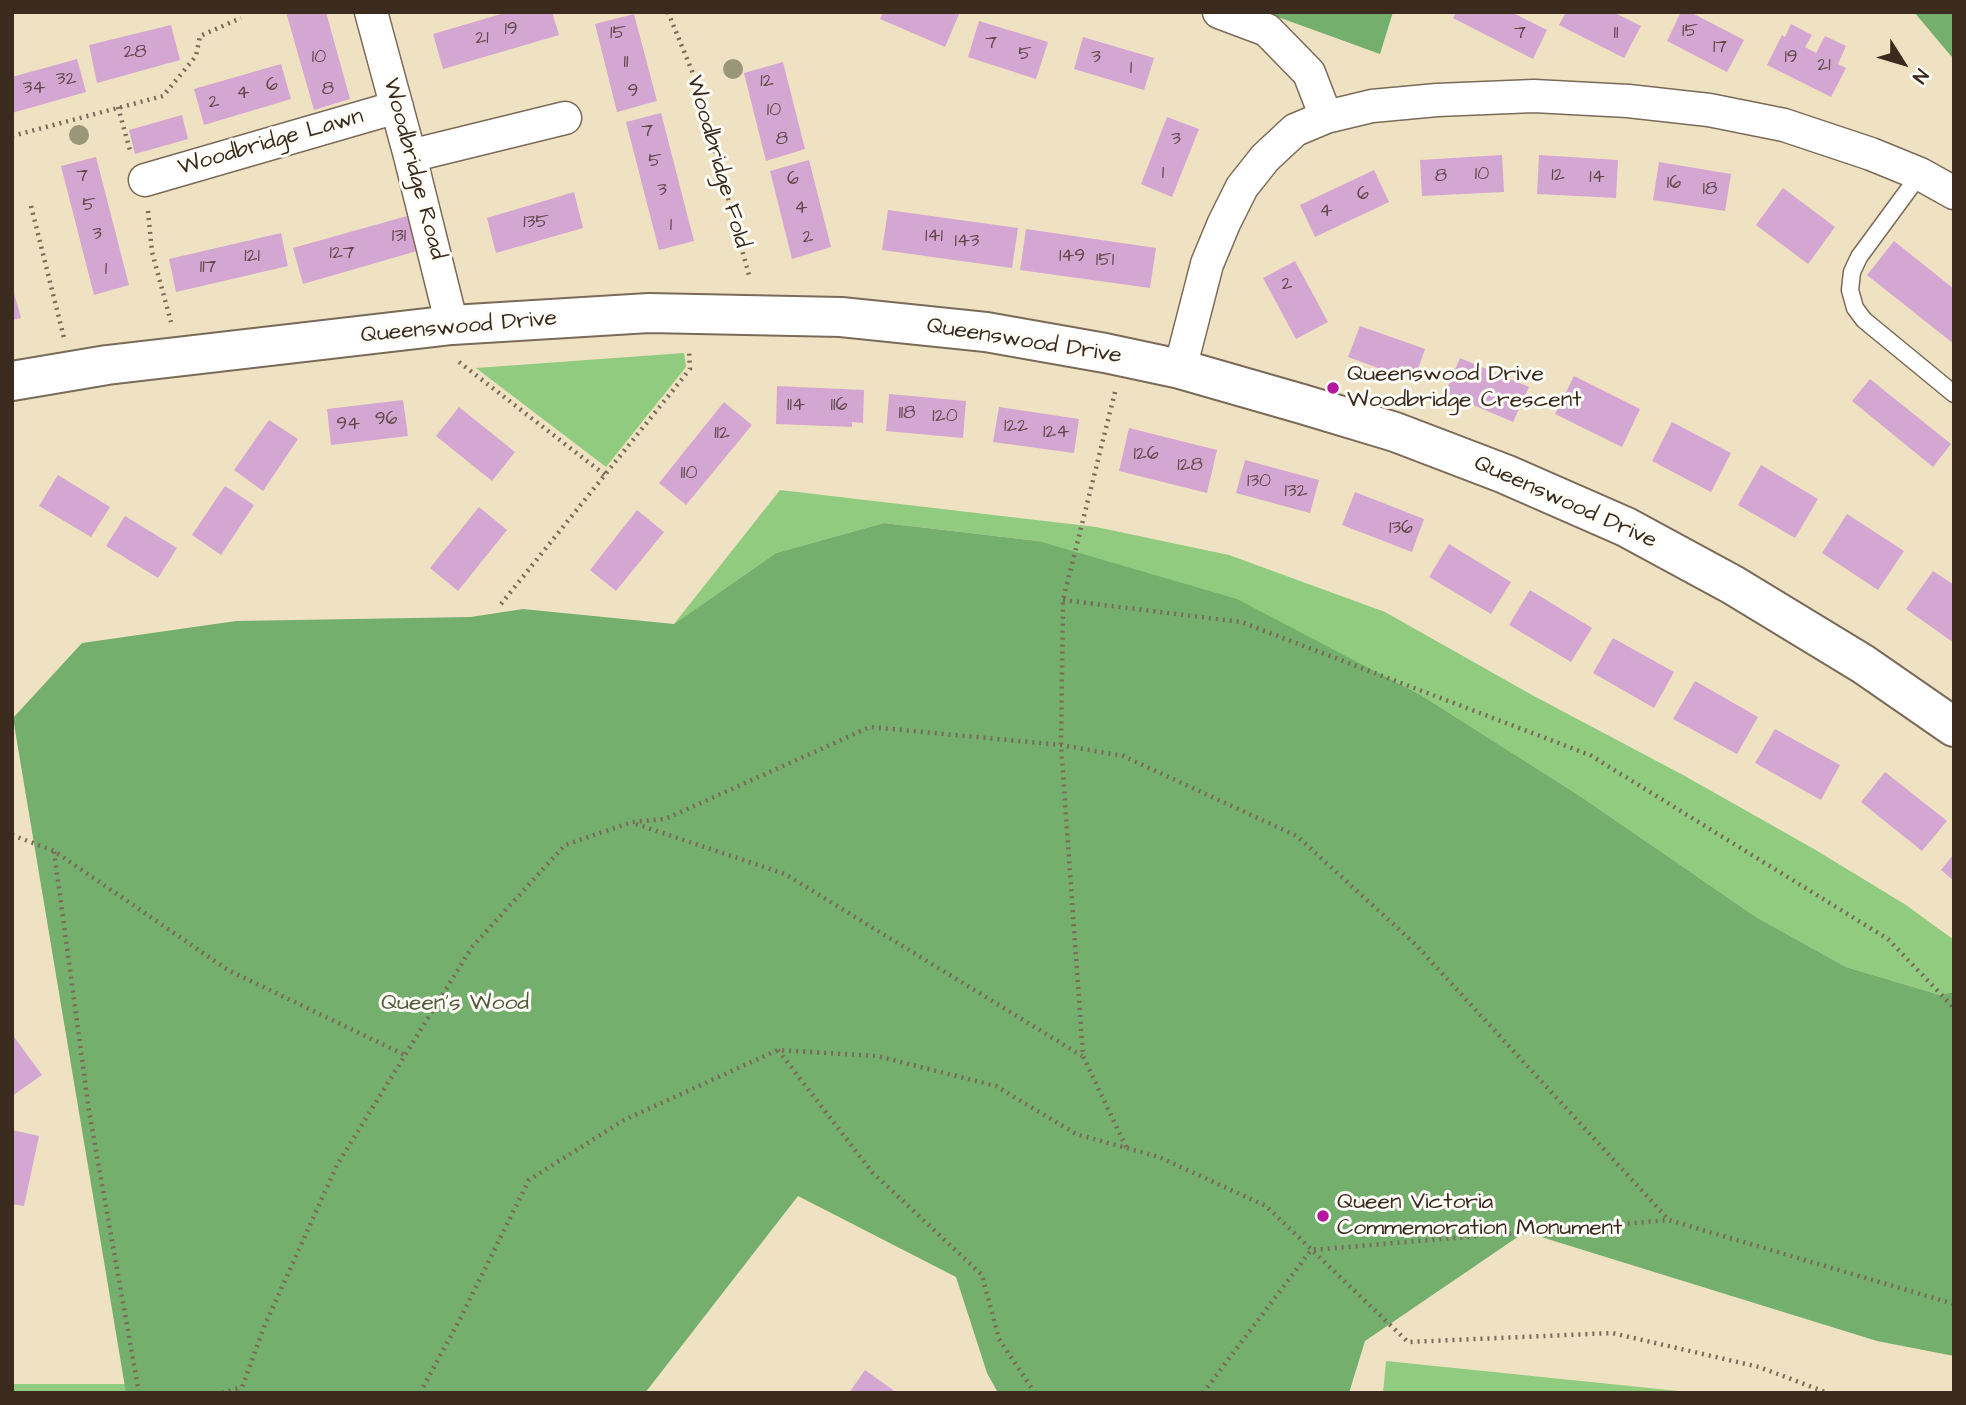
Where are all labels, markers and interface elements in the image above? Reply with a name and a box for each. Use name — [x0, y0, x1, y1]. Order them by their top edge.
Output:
house number: 19 — [504, 19, 518, 41]
house number: 15 — [1682, 21, 1698, 43]
house number: 15 — [610, 23, 626, 45]
house number: 7 — [1514, 23, 1526, 45]
house number: 11 — [1614, 23, 1618, 45]
house number: 21 — [475, 28, 489, 50]
north arrow — [1868, 28, 1938, 98]
house number: 7 — [985, 33, 997, 55]
house number: 17 — [1713, 37, 1727, 59]
house number: 28 — [123, 42, 147, 64]
house number: 5 — [1018, 44, 1032, 66]
house number: 10 — [312, 47, 326, 69]
house number: 3 — [1091, 47, 1101, 69]
house number: 19 — [1784, 47, 1798, 69]
house number: 11 — [624, 52, 628, 74]
house number: 21 — [1817, 55, 1831, 77]
house number: 1 — [1130, 58, 1132, 80]
text: N — [1906, 63, 1935, 89]
house number: 32 — [56, 69, 76, 91]
house number: 12 — [760, 71, 774, 93]
street label: Woodbridge Fold — [679, 73, 755, 251]
house number: 6 — [266, 75, 278, 97]
street label: Woodbridge Road — [376, 75, 450, 263]
house number: 34 — [23, 78, 45, 100]
house number: 8 — [322, 79, 334, 101]
house number: 9 — [628, 81, 638, 103]
house number: 4 — [237, 83, 249, 105]
house number: 2 — [209, 92, 219, 114]
house number: 10 — [767, 100, 781, 122]
street label: Woodbridge Lawn — [175, 103, 367, 183]
house number: 7 — [641, 121, 653, 143]
house number: 8 — [776, 129, 788, 151]
house number: 3 — [1171, 129, 1181, 151]
house number: 5 — [648, 151, 662, 173]
house number: 1 — [1162, 163, 1164, 185]
house number: 10 — [1475, 164, 1489, 186]
house number: 12 — [1551, 165, 1565, 187]
house number: 7 — [76, 166, 88, 188]
house number: 8 — [1435, 166, 1447, 188]
house number: 14 — [1589, 167, 1605, 189]
house number: 6 — [787, 169, 799, 191]
house number: 16 — [1667, 173, 1681, 195]
house number: 18 — [1703, 179, 1717, 201]
house number: 3 — [657, 180, 667, 202]
house number: 6 — [1357, 184, 1369, 206]
house number: 5 — [82, 195, 96, 217]
house number: 4 — [795, 198, 807, 220]
house number: 4 — [1320, 201, 1332, 223]
house number: 135 — [523, 212, 549, 234]
house number: 1 — [670, 215, 672, 237]
house number: 3 — [92, 224, 102, 246]
house number: 131 — [392, 226, 406, 248]
house number: 141 — [925, 226, 943, 248]
house number: 2 — [803, 227, 813, 249]
house number: 143 — [954, 231, 980, 253]
house number: 127 — [330, 243, 354, 265]
house number: 121 — [244, 246, 260, 268]
house number: 149 — [1059, 246, 1085, 268]
house number: 151 — [1096, 250, 1114, 272]
house number: 117 — [200, 257, 216, 279]
house number: 1 — [105, 259, 107, 281]
house number: 2 — [1282, 274, 1292, 296]
street label: Queenswood Drive — [360, 306, 558, 350]
street label: Queenswood Drive — [925, 313, 1123, 371]
place label: Queenswood Drive Woodbridge Crescent — [1347, 361, 1581, 415]
marker: Queenswood Drive Woodbridge Crescent — [1325, 380, 1341, 396]
house number: 114 — [787, 395, 805, 417]
house number: 116 — [831, 395, 847, 417]
house number: 118 — [898, 403, 916, 425]
house number: 120 — [932, 406, 958, 428]
house number: 96 — [375, 409, 397, 431]
house number: 94 — [336, 414, 360, 436]
house number: 122 — [1004, 416, 1028, 438]
house number: 124 — [1043, 422, 1069, 444]
house number: 112 — [714, 423, 730, 445]
house number: 126 — [1133, 444, 1159, 466]
street label: Queenswood Drive — [1469, 450, 1661, 556]
house number: 128 — [1177, 455, 1203, 477]
house number: 110 — [681, 463, 697, 485]
house number: 130 — [1247, 471, 1271, 493]
house number: 132 — [1285, 481, 1307, 503]
house number: 136 — [1389, 518, 1413, 540]
park label: Queen's Wood — [381, 990, 529, 1018]
place label: Queen Victoria Commemoration Monument — [1337, 1189, 1622, 1243]
marker: Queen Victoria Commemoration Monument — [1315, 1208, 1331, 1224]

